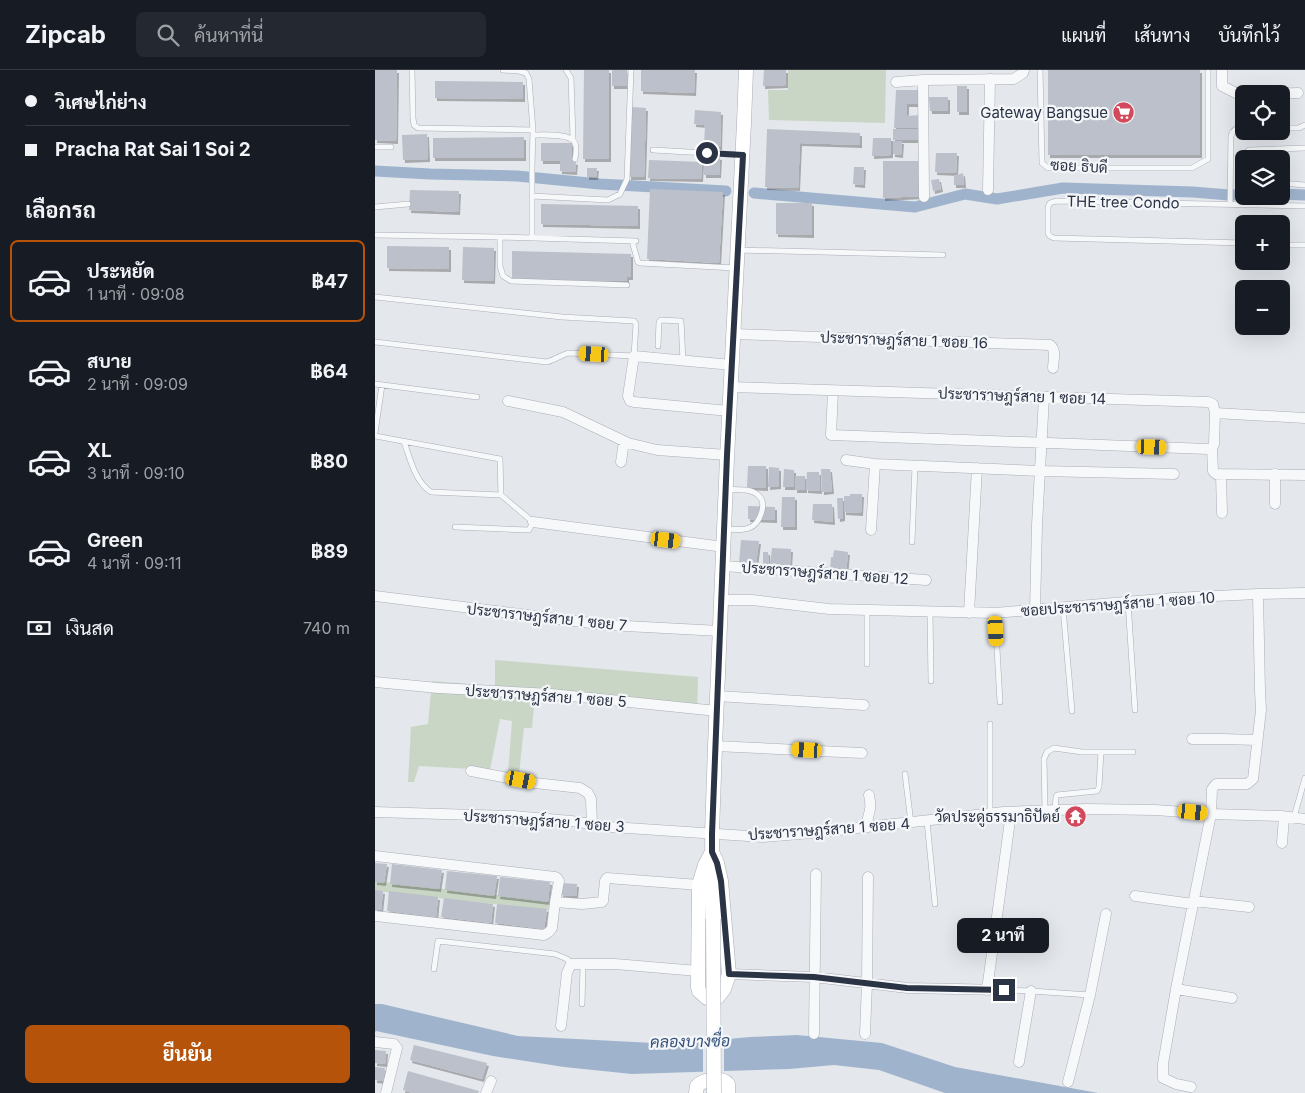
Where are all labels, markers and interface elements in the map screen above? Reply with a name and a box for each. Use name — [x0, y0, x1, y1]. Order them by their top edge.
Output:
search box — [136, 12, 486, 57]
text: Zipcab — [25, 20, 106, 49]
icon: search — [154, 21, 182, 49]
text: ค้นหาที่นี่ — [194, 24, 263, 47]
text: แผนที่ — [1061, 25, 1106, 46]
text: เส้นทาง — [1134, 25, 1190, 46]
text: บันทึกไว้ — [1218, 25, 1280, 46]
map controls — [1235, 85, 1290, 335]
button: locate — [1235, 85, 1290, 140]
text: วิเศษไก่ย่าง — [55, 91, 147, 114]
supermarket icon: Gateway Bangsue — [1112, 100, 1136, 124]
place label: Gateway Bangsue — [980, 103, 1108, 122]
text: Pracha Rat Sai 1 Soi 2 — [55, 138, 251, 161]
route start — [696, 142, 718, 164]
button: layers — [1235, 150, 1290, 205]
street label: ซอย ธิบดี — [1050, 155, 1108, 177]
street label: THE tree Condo — [1066, 192, 1180, 212]
text: เลือกรถ — [25, 197, 96, 223]
button: + — [1235, 215, 1290, 270]
icon: car — [27, 259, 72, 304]
text: ประหยัด — [87, 260, 155, 283]
text: ฿47 — [312, 270, 348, 293]
button: − — [1235, 280, 1290, 335]
text: 1 นาที · 09:08 — [87, 284, 185, 304]
street label: ประชาราษฎร์สาย 1 ซอย 16 — [820, 328, 988, 353]
car — [578, 346, 609, 362]
icon: car — [27, 349, 72, 394]
text: สบาย — [87, 350, 132, 373]
text: ฿64 — [310, 360, 348, 383]
text: 2 นาที · 09:09 — [87, 374, 188, 394]
street label: ประชาราษฎร์สาย 1 ซอย 14 — [938, 384, 1106, 409]
icon: car — [27, 439, 72, 484]
text: XL — [87, 439, 112, 462]
car — [1136, 439, 1167, 455]
text: ฿80 — [310, 450, 348, 473]
text: 3 นาที · 09:10 — [87, 463, 185, 483]
icon: car — [27, 529, 72, 574]
text: Green — [87, 529, 143, 552]
car — [650, 531, 681, 549]
text: ฿89 — [311, 540, 348, 563]
text: 4 นาที · 09:11 — [87, 553, 182, 573]
street label: ประชาราษฎร์สาย 1 ซอย 12 — [741, 558, 909, 589]
street label: ซอยประชาราษฎร์สาย 1 ซอย 10 — [1020, 588, 1216, 621]
street label: ประชาราษฎร์สาย 1 ซอย 7 — [466, 599, 628, 636]
icon: cash — [25, 614, 53, 642]
car — [987, 616, 1004, 646]
text: เงินสด — [65, 617, 114, 640]
text: 740 m — [303, 618, 350, 638]
street label: ประชาราษฎร์สาย 1 ซอย 5 — [465, 681, 627, 712]
car — [791, 742, 822, 758]
car — [504, 770, 537, 790]
car — [1177, 803, 1208, 821]
temple icon: วัดประดู่ธรรมาธิปัตย์ — [1064, 804, 1088, 828]
street label: ประชาราษฎร์สาย 1 ซอย 3 — [463, 806, 625, 837]
place label: วัดประดู่ธรรมาธิปัตย์ — [935, 807, 1060, 827]
street label: ประชาราษฎร์สาย 1 ซอย 4 — [747, 814, 911, 845]
callout: 2 นาที — [958, 918, 1050, 952]
text: 2 นาที — [981, 925, 1025, 945]
route end — [993, 979, 1015, 1001]
button: ยืนยัน — [25, 1025, 350, 1083]
water label: คลองบางซื่อ — [650, 1026, 730, 1052]

